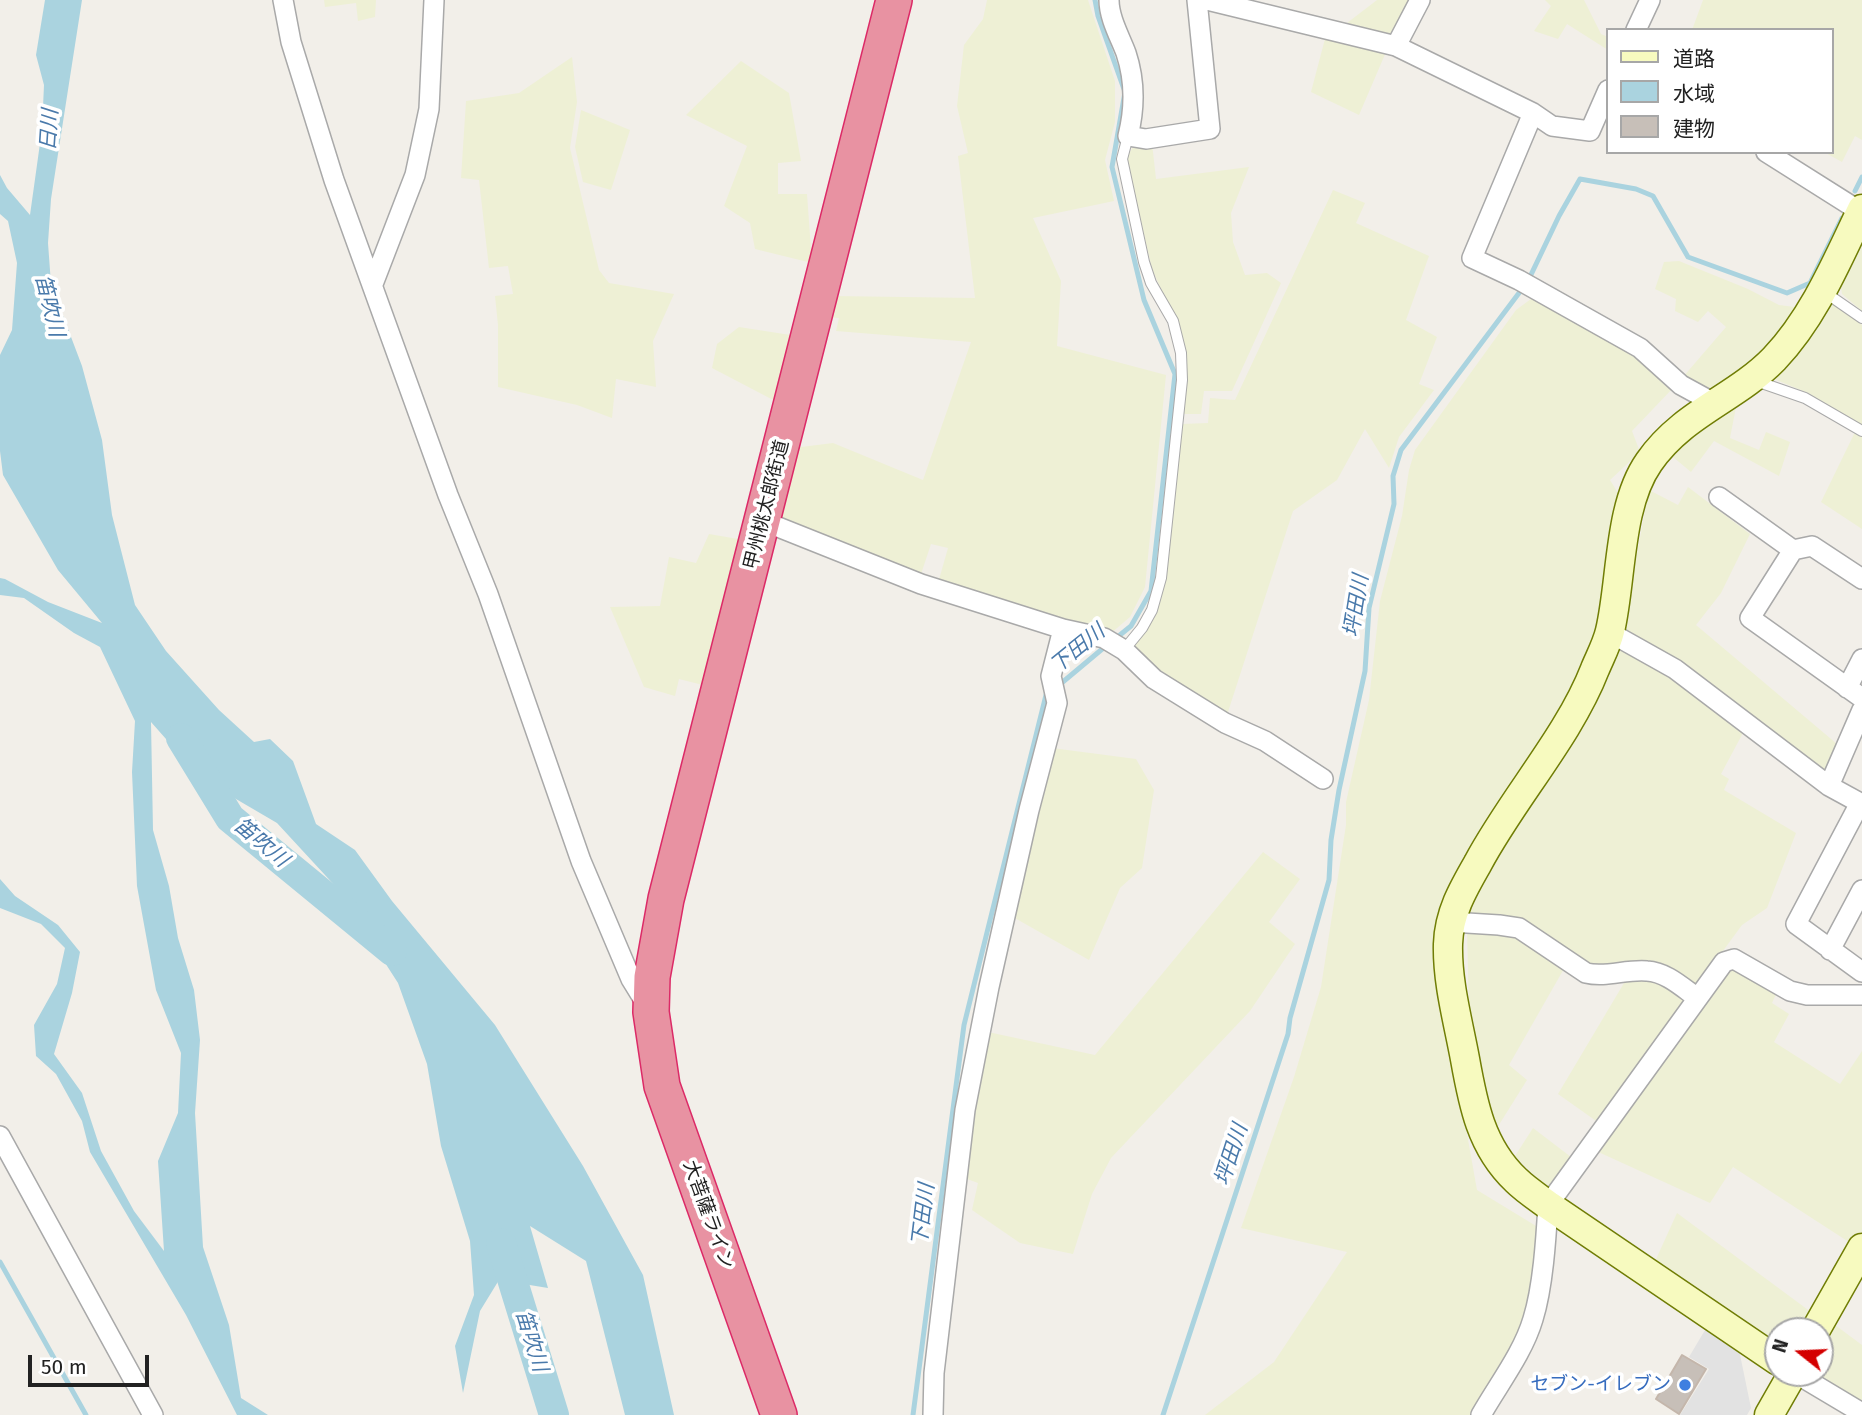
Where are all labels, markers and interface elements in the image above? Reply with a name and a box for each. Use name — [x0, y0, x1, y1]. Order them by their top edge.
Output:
legend — [1606, 28, 1834, 154]
text: 道路 — [1673, 46, 1715, 72]
text: 水域 — [1673, 81, 1715, 107]
water label: 日川 — [36, 108, 64, 152]
text: 建物 — [1673, 116, 1715, 142]
water label: 笛吹川 — [29, 272, 69, 340]
street label: 甲州桃太郎街道 — [740, 438, 794, 572]
water label: 坪田川 — [1340, 573, 1374, 639]
water label: 下田川 — [1046, 619, 1110, 679]
water label: 笛吹川 — [229, 813, 293, 873]
water label: 坪田川 — [1210, 1121, 1254, 1189]
street label: 大菩薩ライン — [678, 1158, 738, 1272]
water label: 下田川 — [908, 1182, 940, 1248]
water label: 笛吹川 — [510, 1307, 552, 1375]
north arrow — [1764, 1317, 1834, 1387]
text: N — [1768, 1336, 1793, 1356]
scale bar — [32, 1342, 152, 1386]
text: 50 m — [41, 1354, 87, 1380]
place label: セブン-イレブン — [1530, 1374, 1671, 1396]
marker: セブン-イレブン — [1677, 1377, 1693, 1393]

